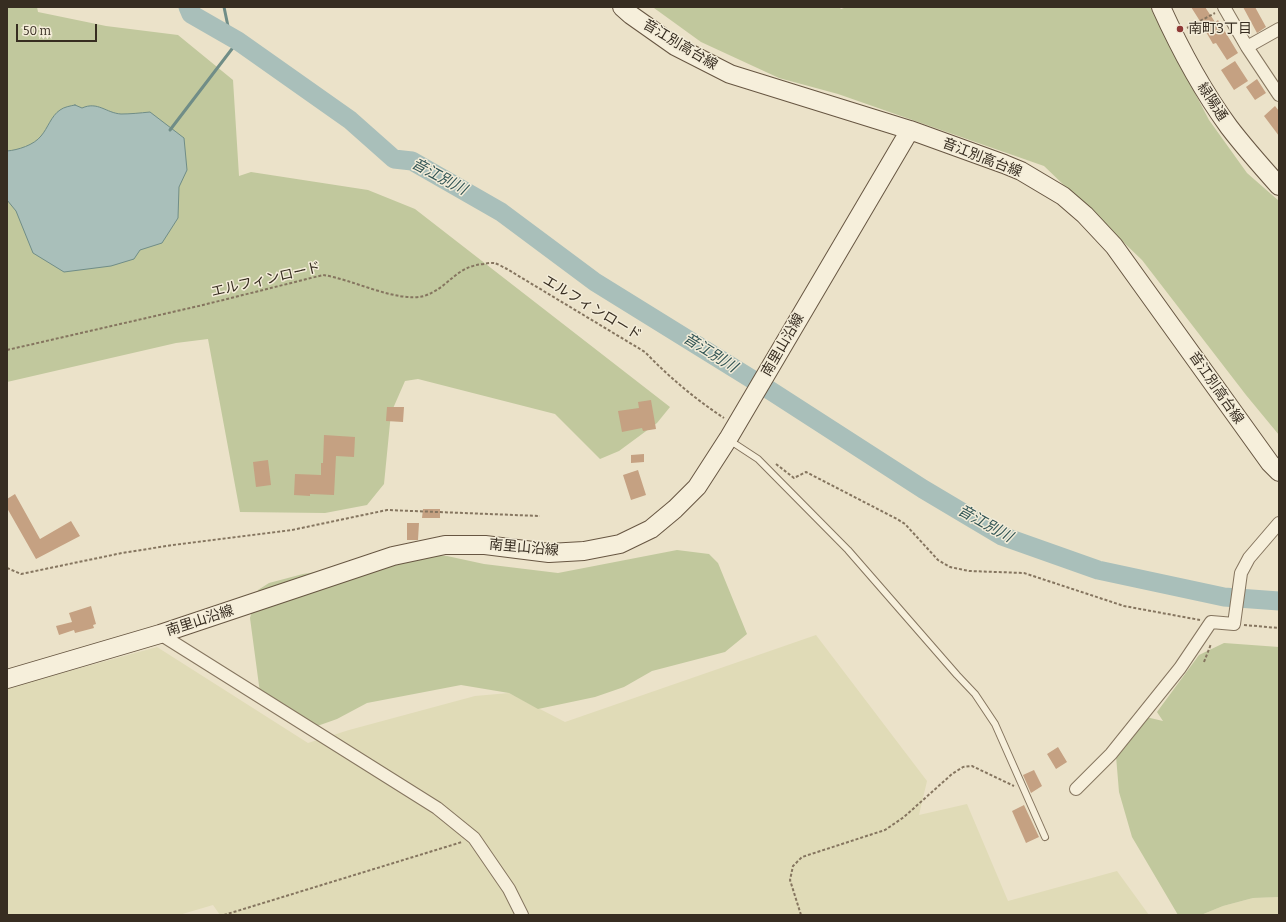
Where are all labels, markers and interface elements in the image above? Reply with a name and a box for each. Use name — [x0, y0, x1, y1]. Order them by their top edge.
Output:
scale bar — [18, 16, 99, 42]
street label: 音江別高台線 — [640, 16, 720, 74]
place label: 南町3丁目 — [1188, 21, 1252, 37]
text: 50 m — [23, 24, 51, 38]
marker: 南町3丁目 — [1175, 24, 1185, 34]
street label: 緑陽通 — [1194, 80, 1230, 124]
street label: 音江別高台線 — [940, 135, 1024, 181]
water label: 音江別川 — [408, 155, 470, 199]
street label: エルフィンロード — [210, 259, 322, 301]
street label: エルフィンロード — [540, 272, 644, 344]
street label: 南里山沿線 — [758, 310, 808, 380]
water label: 音江別川 — [680, 329, 740, 377]
street label: 音江別高台線 — [1185, 349, 1247, 427]
water label: 音江別川 — [954, 502, 1016, 546]
street label: 南里山沿線 — [488, 537, 560, 559]
street label: 南里山沿線 — [164, 602, 236, 640]

